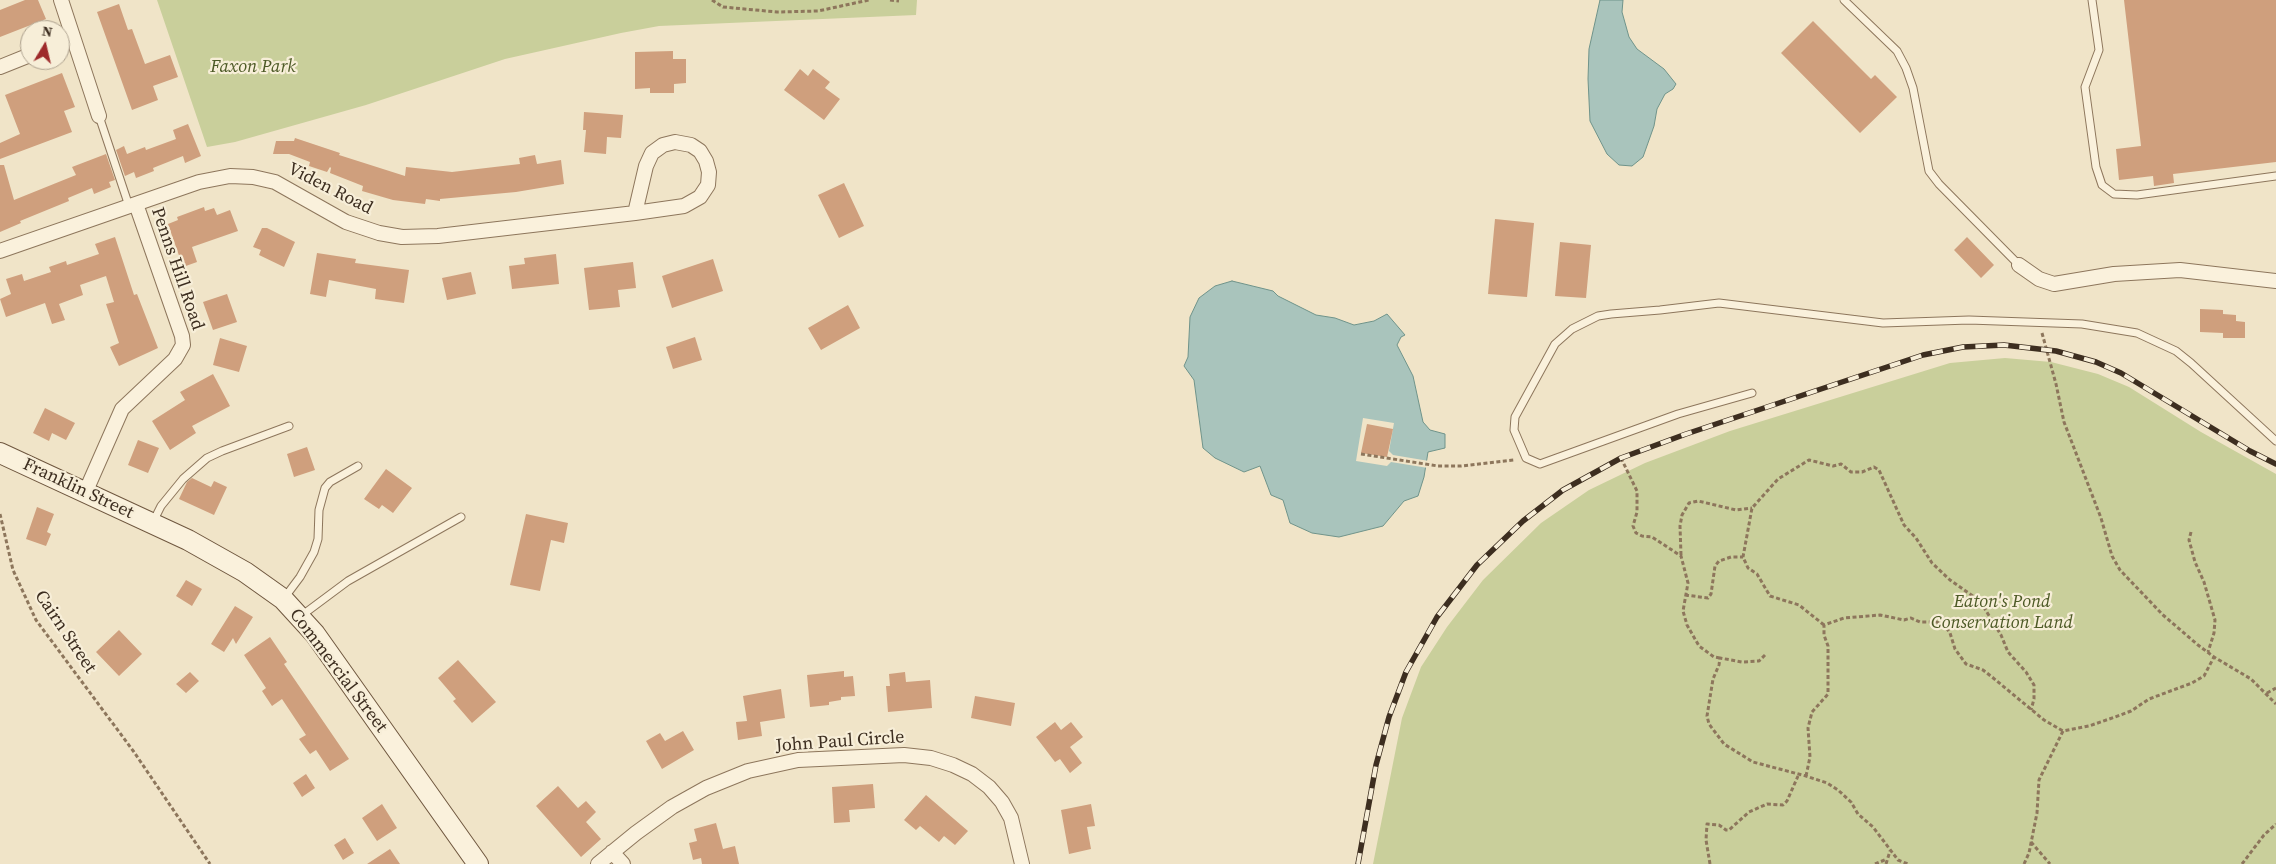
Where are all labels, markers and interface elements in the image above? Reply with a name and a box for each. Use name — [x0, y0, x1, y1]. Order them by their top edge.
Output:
north arrow — [20, 20, 70, 70]
text: N — [41, 20, 54, 42]
park label: Faxon Park — [210, 56, 296, 78]
street label: Viden Road — [284, 158, 376, 220]
street label: Penns Hill Road — [146, 205, 208, 333]
street label: Franklin Street — [19, 454, 137, 524]
street label: Cairn Street — [29, 587, 101, 677]
park label: Eaton's Pond Conservation Land — [1931, 591, 2073, 634]
street label: Commercial Street — [284, 605, 392, 737]
street label: John Paul Circle — [775, 727, 905, 757]

